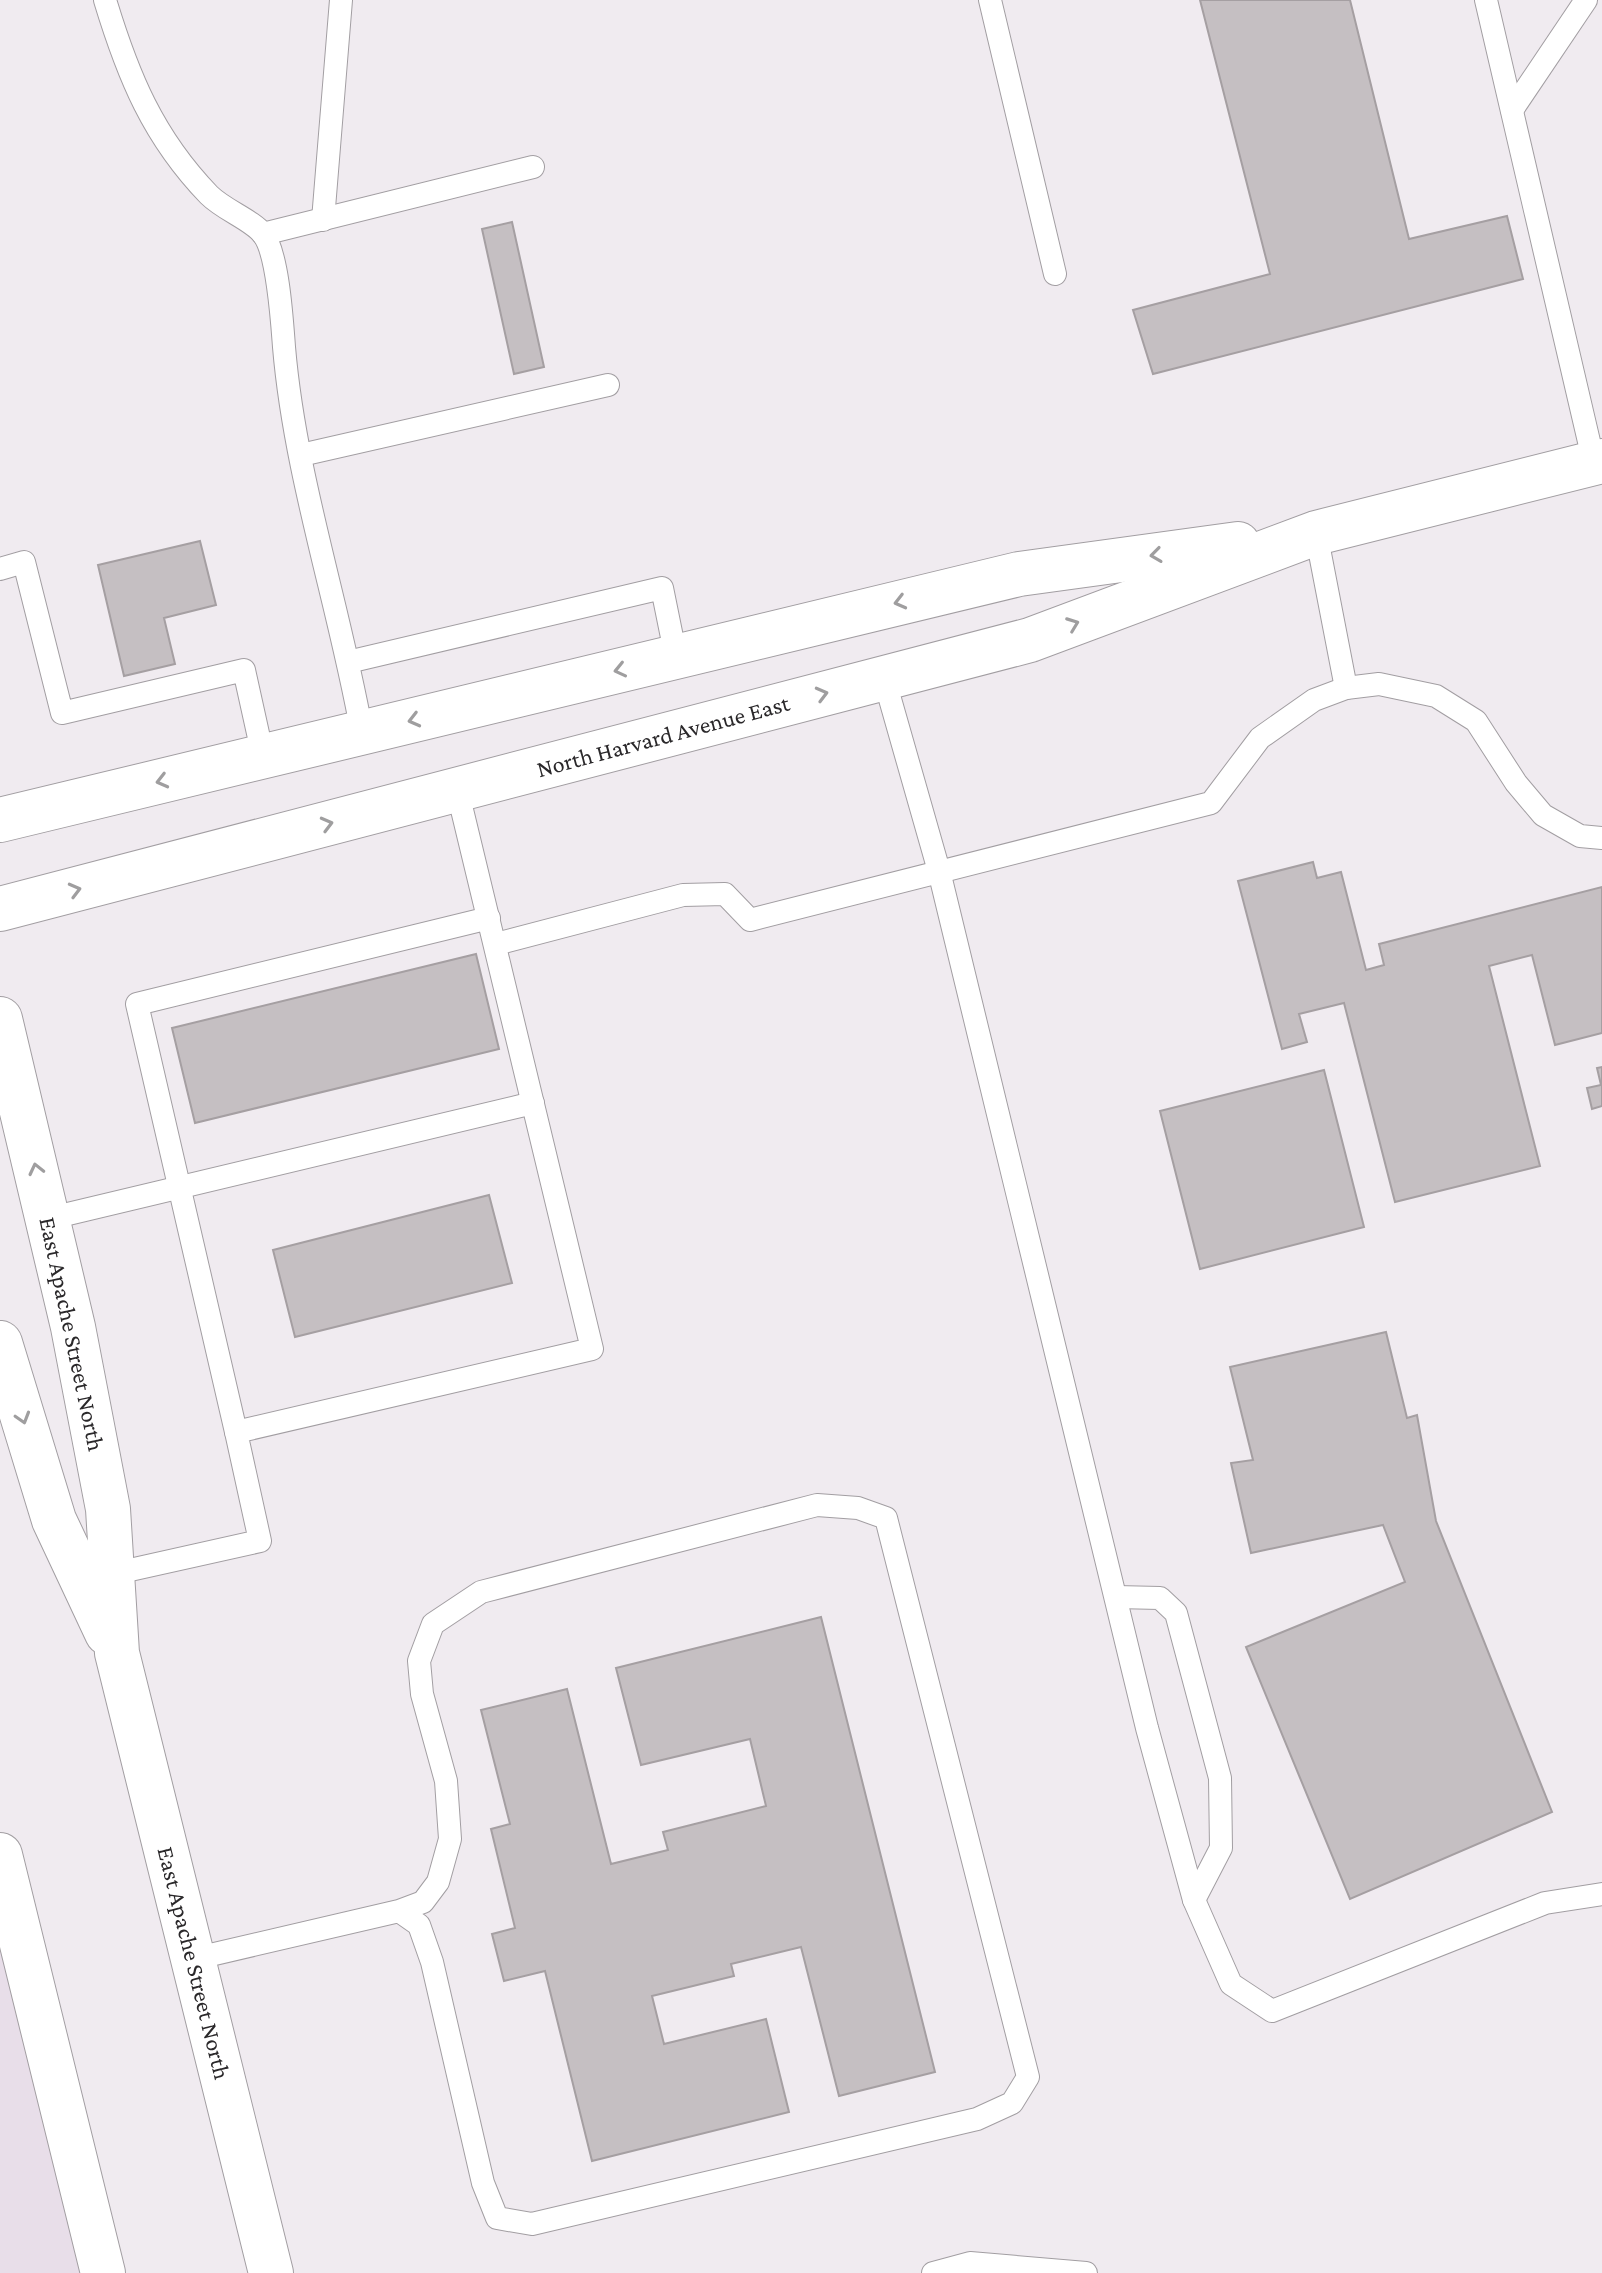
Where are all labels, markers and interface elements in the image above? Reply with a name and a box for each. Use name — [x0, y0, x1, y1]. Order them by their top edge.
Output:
one-way arrow — [1149, 546, 1162, 563]
one-way arrow — [894, 593, 908, 610]
one-way arrow — [1065, 617, 1079, 634]
one-way arrow — [614, 661, 628, 678]
one-way arrow — [815, 687, 829, 704]
street label: North Harvard Avenue East — [533, 688, 793, 782]
one-way arrow — [408, 711, 422, 728]
one-way arrow — [155, 772, 169, 789]
one-way arrow — [319, 816, 333, 833]
one-way arrow — [68, 882, 82, 899]
one-way arrow — [28, 1163, 45, 1177]
street label: East Apache Street North — [34, 1214, 111, 1454]
one-way arrow — [14, 1410, 30, 1424]
street label: East Apache Street North — [153, 1844, 236, 2082]

